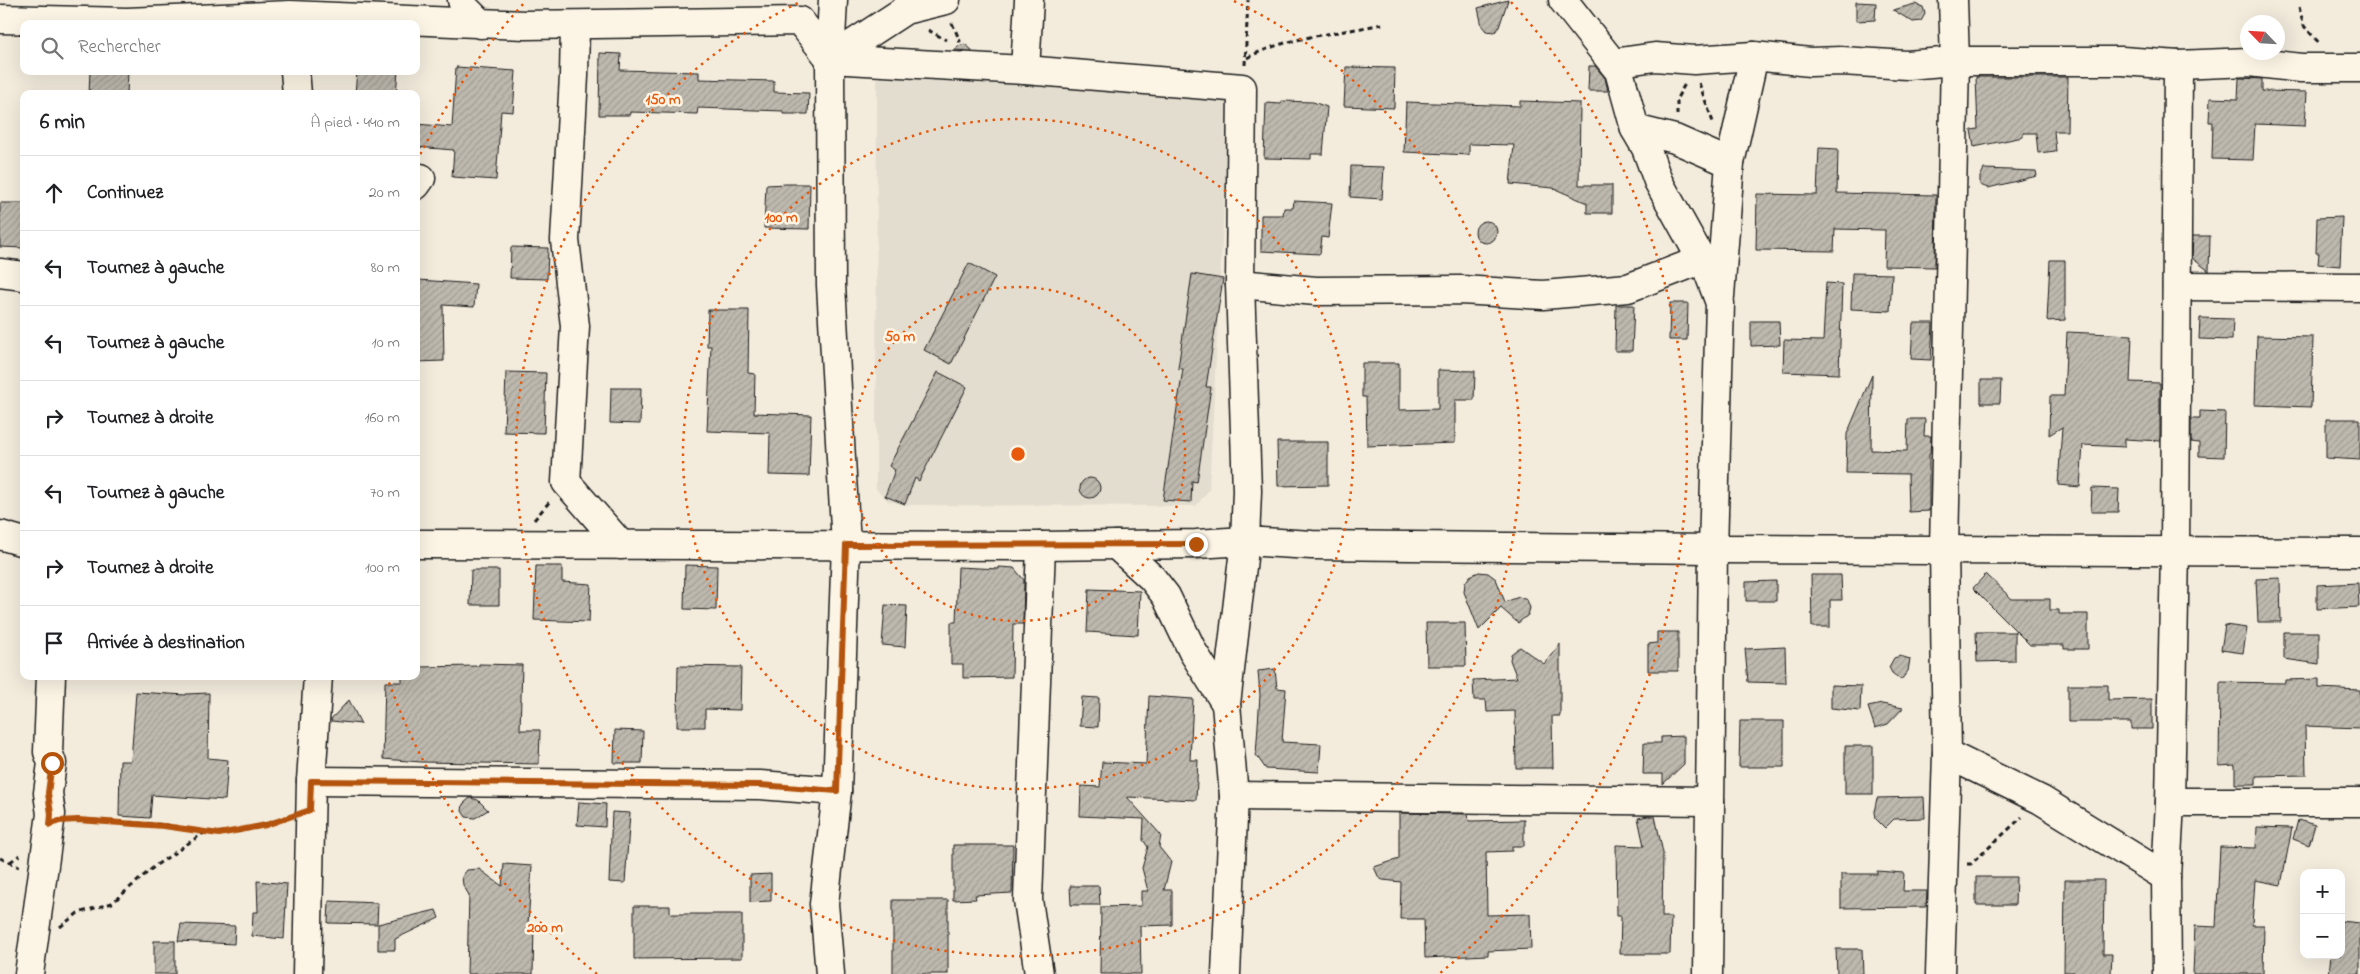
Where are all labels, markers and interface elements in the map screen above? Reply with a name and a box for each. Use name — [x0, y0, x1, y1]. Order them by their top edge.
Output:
north arrow — [2240, 15, 2285, 60]
search box — [20, 20, 420, 75]
icon: search — [38, 34, 66, 62]
text: Rechercher — [78, 34, 161, 61]
text: 150 m — [645, 89, 681, 111]
text: 6 min — [40, 108, 85, 138]
text: À pied · 440 m — [310, 111, 400, 135]
icon: ahead — [40, 179, 68, 207]
text: Continuez — [87, 180, 163, 207]
text: 20 m — [369, 181, 400, 205]
text: 100 m — [764, 207, 798, 229]
icon: left — [40, 254, 68, 282]
text: Tournez à gauche — [87, 255, 224, 282]
text: 80 m — [371, 256, 400, 280]
text: 50 m — [885, 326, 916, 348]
icon: left — [40, 329, 68, 357]
text: Tournez à gauche — [87, 330, 224, 357]
text: 10 m — [372, 331, 400, 355]
icon: right — [40, 404, 68, 432]
text: Tournez à droite — [87, 405, 213, 432]
text: 160 m — [365, 406, 400, 430]
centre of rings — [1009, 445, 1027, 463]
icon: left — [40, 479, 68, 507]
text: Tournez à gauche — [87, 480, 224, 507]
text: 70 m — [370, 481, 400, 505]
route end — [1185, 533, 1208, 556]
icon: right — [40, 554, 68, 582]
text: Tournez à droite — [87, 555, 213, 582]
text: 100 m — [365, 556, 400, 580]
icon: arrive — [40, 629, 68, 657]
text: Arrivée à destination — [87, 630, 245, 657]
route start — [41, 752, 64, 775]
map controls — [2300, 869, 2345, 959]
button: + — [2300, 869, 2345, 914]
button: − — [2300, 914, 2345, 959]
text: 200 m — [526, 917, 563, 939]

